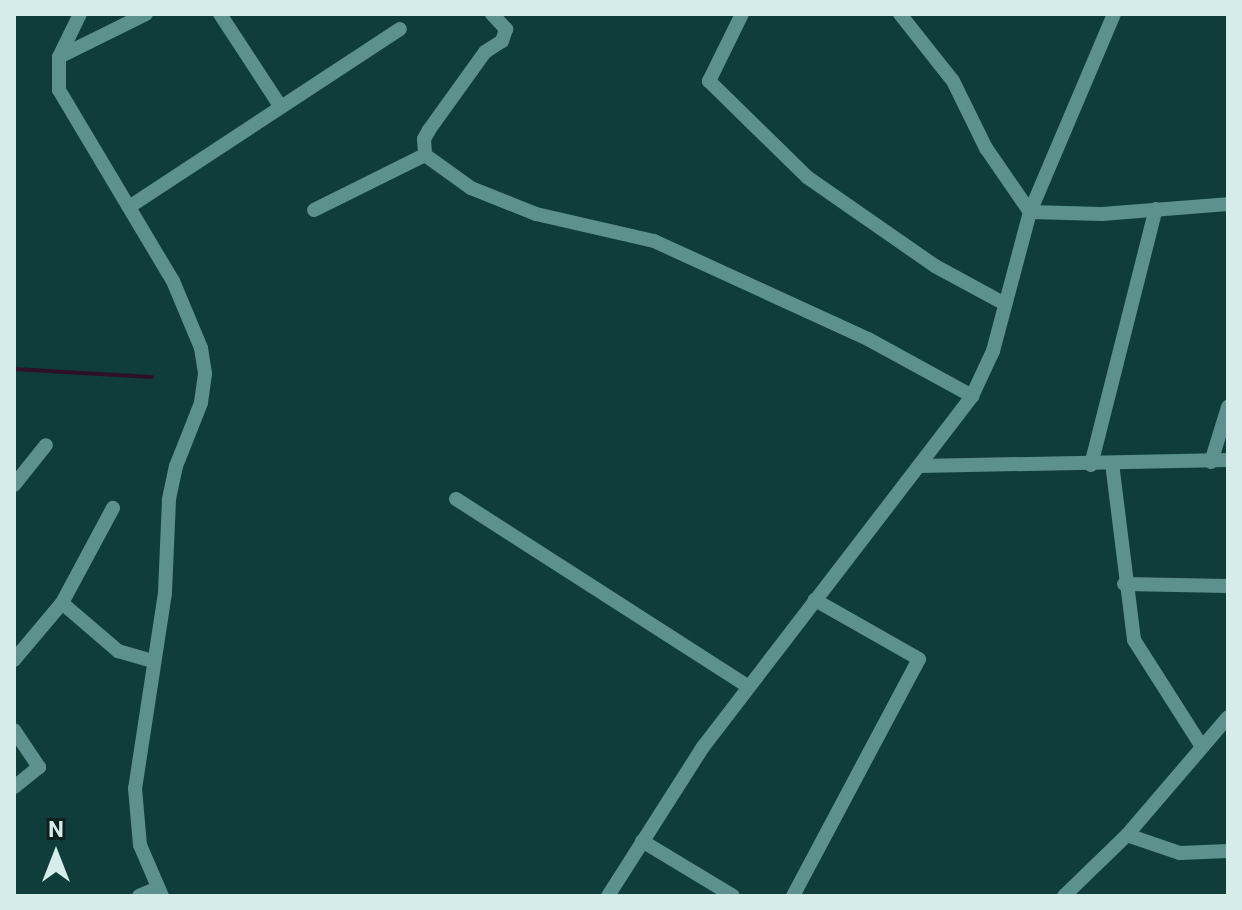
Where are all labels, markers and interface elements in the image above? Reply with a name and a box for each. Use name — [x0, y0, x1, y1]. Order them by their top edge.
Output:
north arrow — [16, 814, 96, 894]
text: N — [48, 817, 64, 842]

